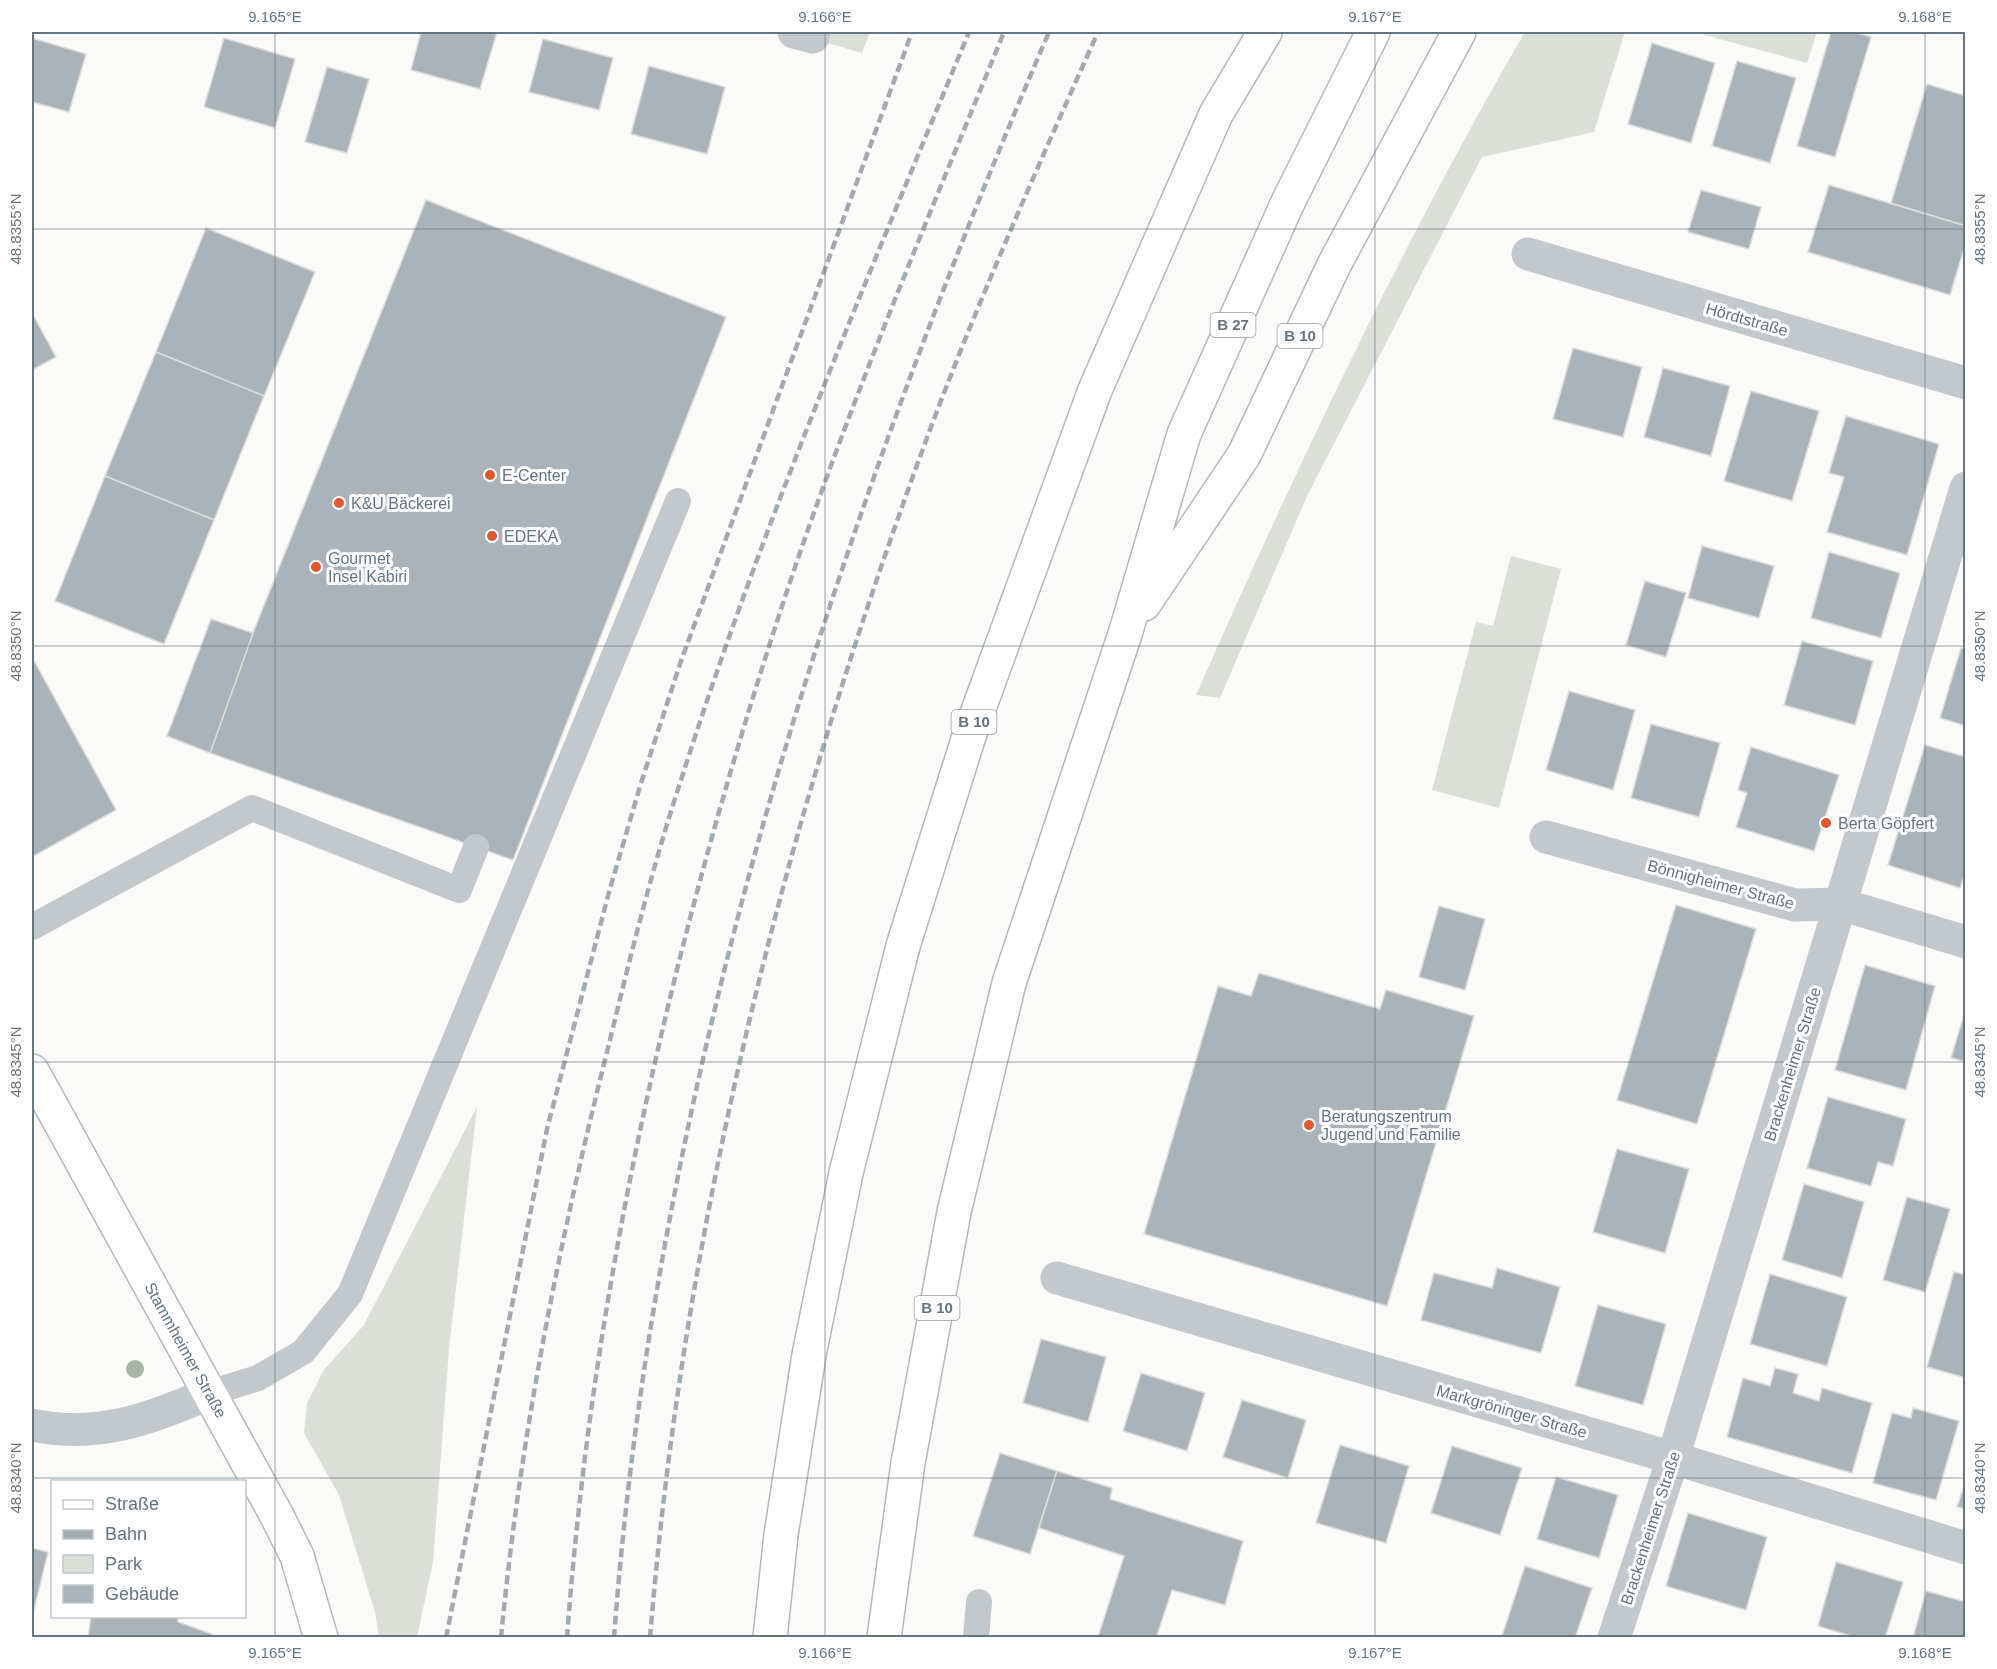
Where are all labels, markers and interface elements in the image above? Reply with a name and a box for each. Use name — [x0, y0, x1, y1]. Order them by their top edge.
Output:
text: 9.165°E — [248, 8, 302, 25]
text: 9.166°E — [798, 8, 852, 25]
text: 9.167°E — [1348, 8, 1402, 25]
text: 9.168°E — [1898, 8, 1952, 25]
text: 48.8355°N — [7, 193, 24, 265]
text: 48.8355°N — [1971, 193, 1988, 265]
street label: Hördtstraße — [1704, 300, 1790, 339]
road number: B 27 — [1210, 313, 1256, 337]
road number: B 10 — [1278, 324, 1322, 348]
place label: E-Center — [502, 467, 567, 484]
marker: E-Center — [483, 468, 497, 482]
place label: K&U Bäckerei — [351, 495, 451, 512]
marker: K&U Bäckerei — [332, 496, 346, 510]
place label: EDEKA — [504, 528, 559, 545]
marker: EDEKA — [485, 529, 499, 543]
place label: Gourmet Insel Kabiri — [328, 550, 407, 585]
marker: Gourmet Insel Kabiri — [309, 560, 323, 574]
text: 48.8350°N — [7, 610, 24, 682]
text: 48.8350°N — [1971, 610, 1988, 682]
road number: B 10 — [952, 710, 996, 734]
place label: Berta Göpfert — [1838, 815, 1935, 832]
marker: Berta Göpfert — [1819, 816, 1833, 830]
street label: Bönnigheimer Straße — [1646, 857, 1796, 912]
street label: Brackenheimer Straße — [1761, 985, 1824, 1143]
text: 48.8345°N — [7, 1026, 24, 1098]
text: 48.8345°N — [1971, 1026, 1988, 1098]
place label: Beratungszentrum Jugend und Familie — [1321, 1108, 1461, 1143]
marker: Beratungszentrum Jugend und Familie — [1302, 1118, 1316, 1132]
street label: Stammheimer Straße — [141, 1280, 230, 1421]
road number: B 10 — [914, 1296, 960, 1320]
street label: Markgröninger Straße — [1435, 1382, 1589, 1441]
text: 48.8340°N — [7, 1442, 24, 1514]
text: 48.8340°N — [1971, 1442, 1988, 1514]
street label: Brackenheimer Straße — [1618, 1449, 1683, 1607]
legend — [51, 1480, 246, 1618]
text: Straße — [105, 1494, 159, 1514]
text: Bahn — [105, 1524, 147, 1544]
text: Park — [105, 1554, 143, 1574]
text: Gebäude — [105, 1584, 179, 1604]
text: 9.165°E — [248, 1644, 302, 1661]
text: 9.166°E — [798, 1644, 852, 1661]
text: 9.167°E — [1348, 1644, 1402, 1661]
text: 9.168°E — [1898, 1644, 1952, 1661]

